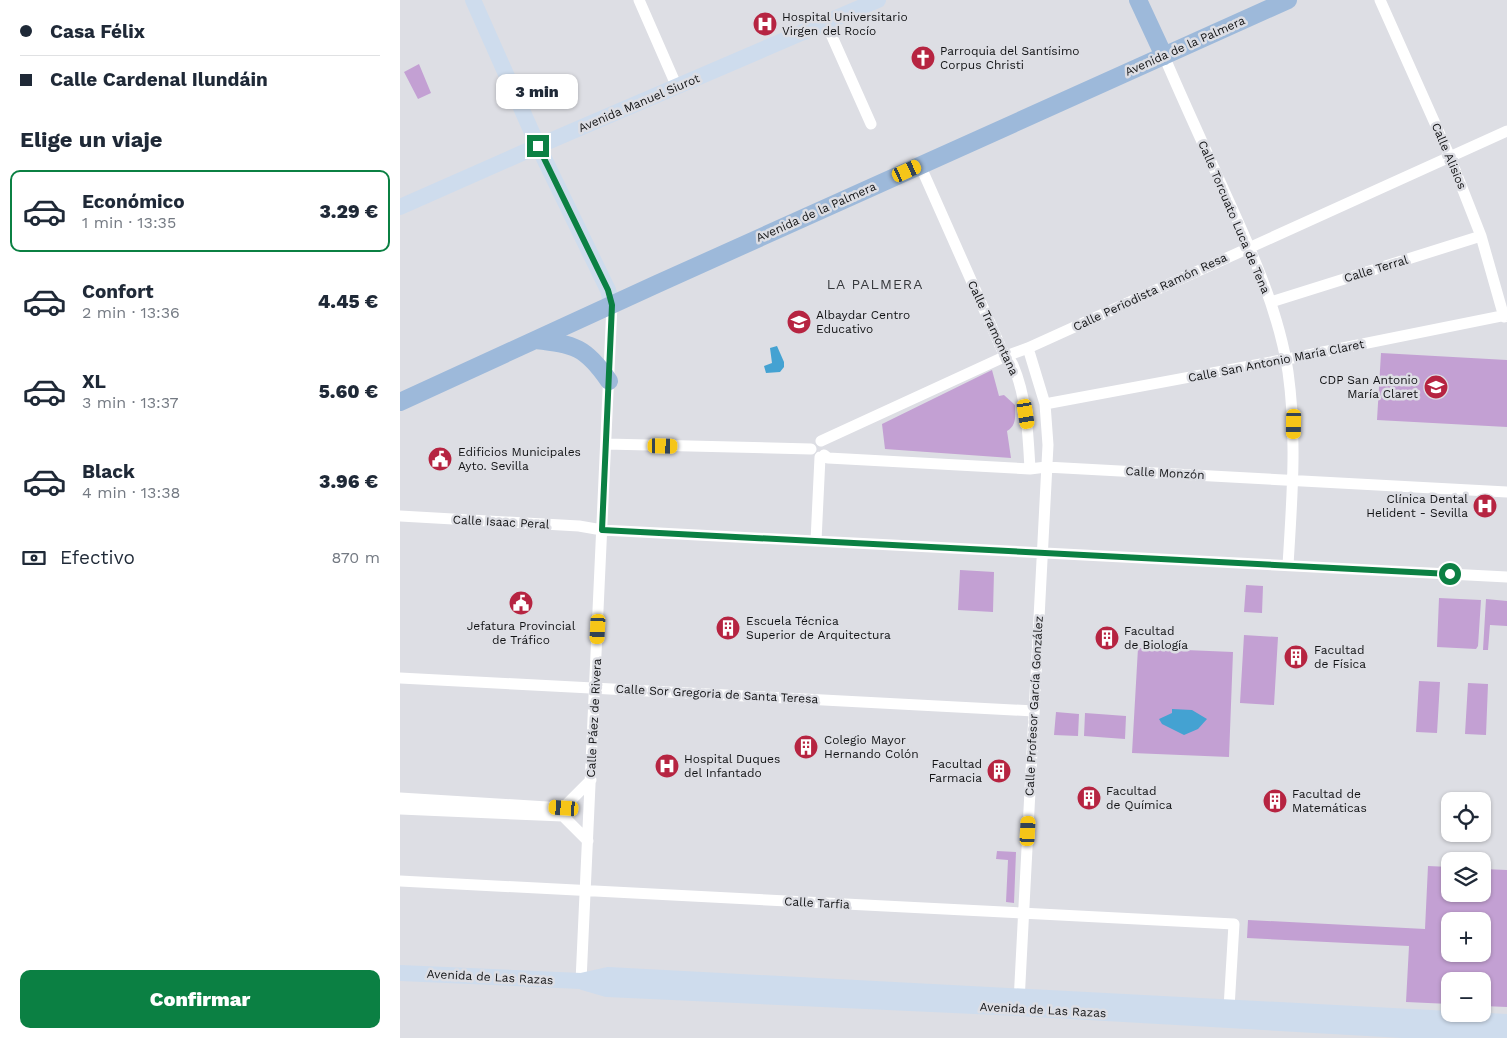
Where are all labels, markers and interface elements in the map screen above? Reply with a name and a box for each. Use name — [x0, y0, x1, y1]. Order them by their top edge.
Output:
place label: Hospital Universitario Virgen del Rocío — [782, 10, 908, 38]
hospital icon: Hospital Universitario Virgen del Rocío — [752, 11, 778, 37]
street label: Avenida de la Palmera — [1123, 13, 1247, 79]
text: Casa Félix — [50, 20, 145, 43]
place label: Parroquia del Santísimo Corpus Christi — [940, 44, 1080, 72]
church icon: Parroquia del Santísimo Corpus Christi — [910, 45, 936, 71]
text: Calle Cardenal Ilundáin — [50, 68, 268, 91]
street label: Avenida Manuel Siurot — [576, 71, 702, 135]
callout: 3 min — [497, 74, 579, 108]
text: 3 min — [515, 82, 559, 101]
street label: Calle Alisios — [1429, 121, 1469, 191]
text: Elige un viaje — [20, 127, 163, 152]
route end — [527, 135, 549, 157]
street label: Calle Torcuato Luca de Tena — [1195, 138, 1273, 296]
car — [890, 158, 923, 184]
street label: Avenida de la Palmera — [754, 179, 878, 245]
icon: car — [22, 189, 67, 234]
text: Económico — [82, 190, 185, 213]
text: 3.29 € — [319, 200, 378, 223]
text: 1 min · 13:35 — [82, 213, 176, 232]
street label: Calle Periodista Ramón Resa — [1071, 250, 1229, 334]
street label: Calle Terral — [1342, 253, 1410, 285]
district label: LA PALMERA — [827, 276, 923, 292]
street label: Calle Tramontana — [965, 278, 1021, 378]
icon: car — [22, 279, 67, 324]
text: Confort — [82, 280, 153, 303]
text: 4.45 € — [318, 290, 378, 313]
text: 2 min · 13:36 — [82, 303, 180, 322]
place label: Albaydar Centro Educativo — [816, 308, 910, 336]
school or university icon: Albaydar Centro Educativo — [786, 309, 812, 335]
street label: Calle San Antonio María Claret — [1187, 337, 1365, 385]
icon: car — [22, 369, 67, 414]
text: XL — [82, 370, 106, 393]
place label: CDP San Antonio María Claret — [1319, 373, 1418, 401]
school or university icon: CDP San Antonio María Claret — [1423, 374, 1449, 400]
text: 5.60 € — [319, 380, 378, 403]
text: 3 min · 13:37 — [82, 393, 178, 412]
car — [1016, 398, 1035, 430]
car — [1286, 409, 1301, 439]
car — [647, 438, 678, 454]
place label: Edificios Municipales Ayto. Sevilla — [458, 445, 581, 473]
public building icon: Edificios Municipales Ayto. Sevilla — [427, 446, 453, 472]
icon: car — [22, 459, 67, 504]
text: Black — [82, 460, 135, 483]
street label: Calle Monzón — [1125, 464, 1205, 482]
text: 3.96 € — [319, 470, 378, 493]
text: 4 min · 13:38 — [82, 483, 180, 502]
place label: Clínica Dental Helident - Sevilla — [1366, 492, 1468, 520]
hospital icon: Clínica Dental Helident - Sevilla — [1472, 493, 1498, 519]
street label: Calle Isaac Peral — [452, 512, 550, 532]
icon: cash — [20, 544, 48, 572]
text: Efectivo — [60, 546, 135, 569]
text: 870 m — [331, 548, 380, 567]
route start — [1439, 563, 1461, 585]
public building icon: Jefatura Provincial de Tráfico — [508, 590, 534, 616]
car — [589, 614, 606, 644]
place label: Escuela Técnica Superior de Arquitectura — [746, 614, 891, 642]
building icon: Escuela Técnica Superior de Arquitectura — [715, 615, 741, 641]
street label: Calle Profesor García González — [1022, 616, 1046, 796]
place label: Jefatura Provincial de Tráfico — [467, 619, 576, 647]
place label: Facultad de Biología — [1124, 624, 1188, 652]
building icon: Facultad de Biología — [1094, 625, 1120, 651]
place label: Facultad de Física — [1314, 643, 1366, 671]
building icon: Facultad de Física — [1283, 644, 1309, 670]
street label: Calle Páez de Rivera — [584, 658, 604, 778]
street label: Calle Sor Gregoria de Santa Teresa — [615, 682, 819, 706]
place label: Colegio Mayor Hernando Colón — [824, 733, 919, 761]
building icon: Colegio Mayor Hernando Colón — [793, 734, 819, 760]
place label: Hospital Duques del Infantado — [684, 752, 780, 780]
hospital icon: Hospital Duques del Infantado — [654, 753, 680, 779]
place label: Facultad Farmacia — [929, 757, 982, 785]
building icon: Facultad Farmacia — [986, 758, 1012, 784]
place label: Facultad de Química — [1106, 784, 1172, 812]
building icon: Facultad de Química — [1076, 785, 1102, 811]
place label: Facultad de Matemáticas — [1292, 787, 1367, 815]
building icon: Facultad de Matemáticas — [1262, 788, 1288, 814]
map controls — [1441, 792, 1491, 1022]
button: locate — [1441, 792, 1491, 842]
car — [548, 799, 579, 817]
car — [1019, 816, 1036, 846]
button: layers — [1441, 852, 1491, 902]
street label: Calle Tarfia — [784, 894, 850, 912]
button: + — [1441, 912, 1491, 962]
street label: Avenida de Las Razas — [426, 967, 554, 987]
button: Confirmar — [20, 970, 380, 1028]
button: − — [1441, 972, 1491, 1022]
street label: Avenida de Las Razas — [979, 1000, 1107, 1020]

